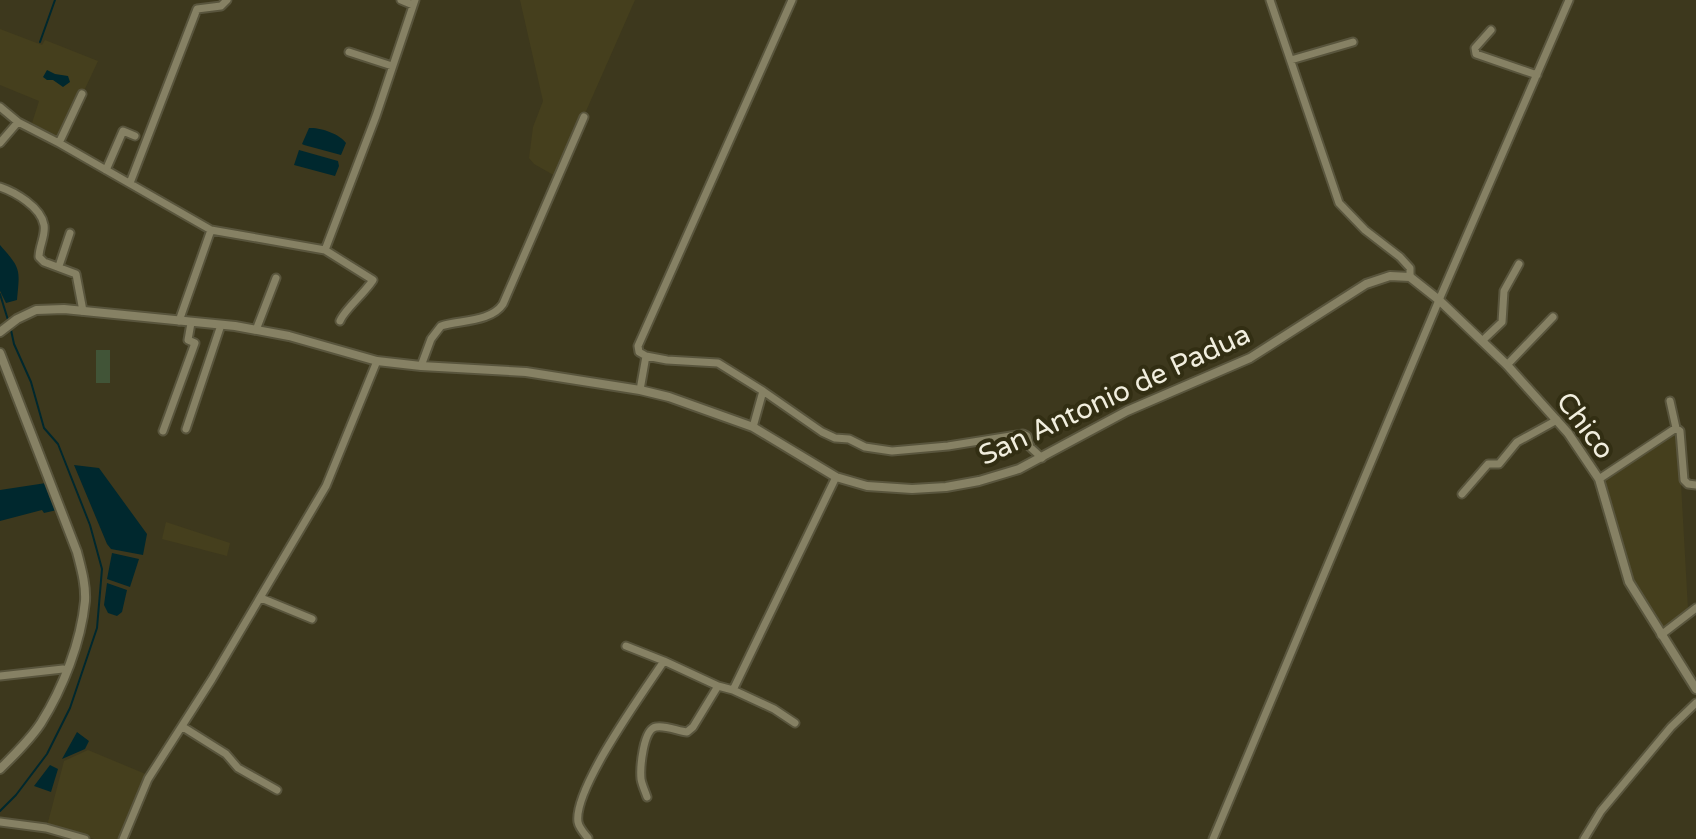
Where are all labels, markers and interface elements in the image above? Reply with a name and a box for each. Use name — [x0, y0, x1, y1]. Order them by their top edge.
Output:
street label: San Antonio de Padua — [973, 317, 1256, 473]
street label: Chico — [1549, 385, 1621, 466]

